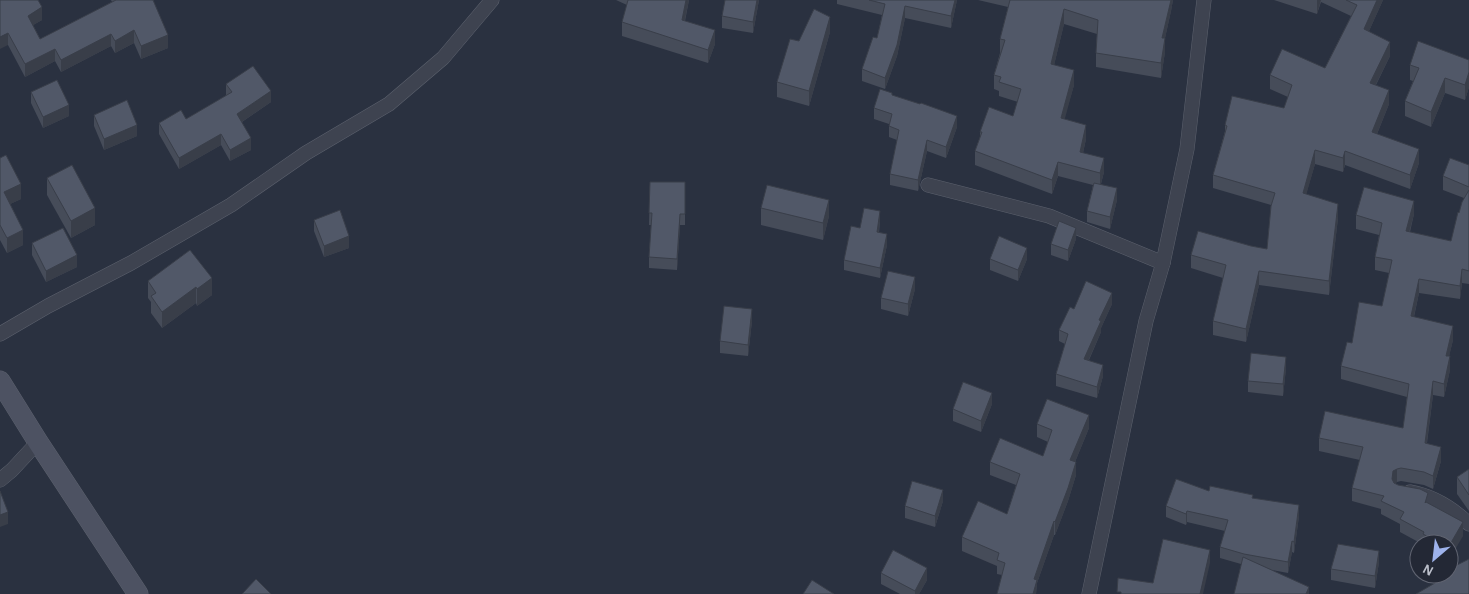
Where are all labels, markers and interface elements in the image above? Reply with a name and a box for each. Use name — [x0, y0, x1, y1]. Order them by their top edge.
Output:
north arrow — [1409, 534, 1459, 584]
text: N — [1421, 561, 1436, 578]

